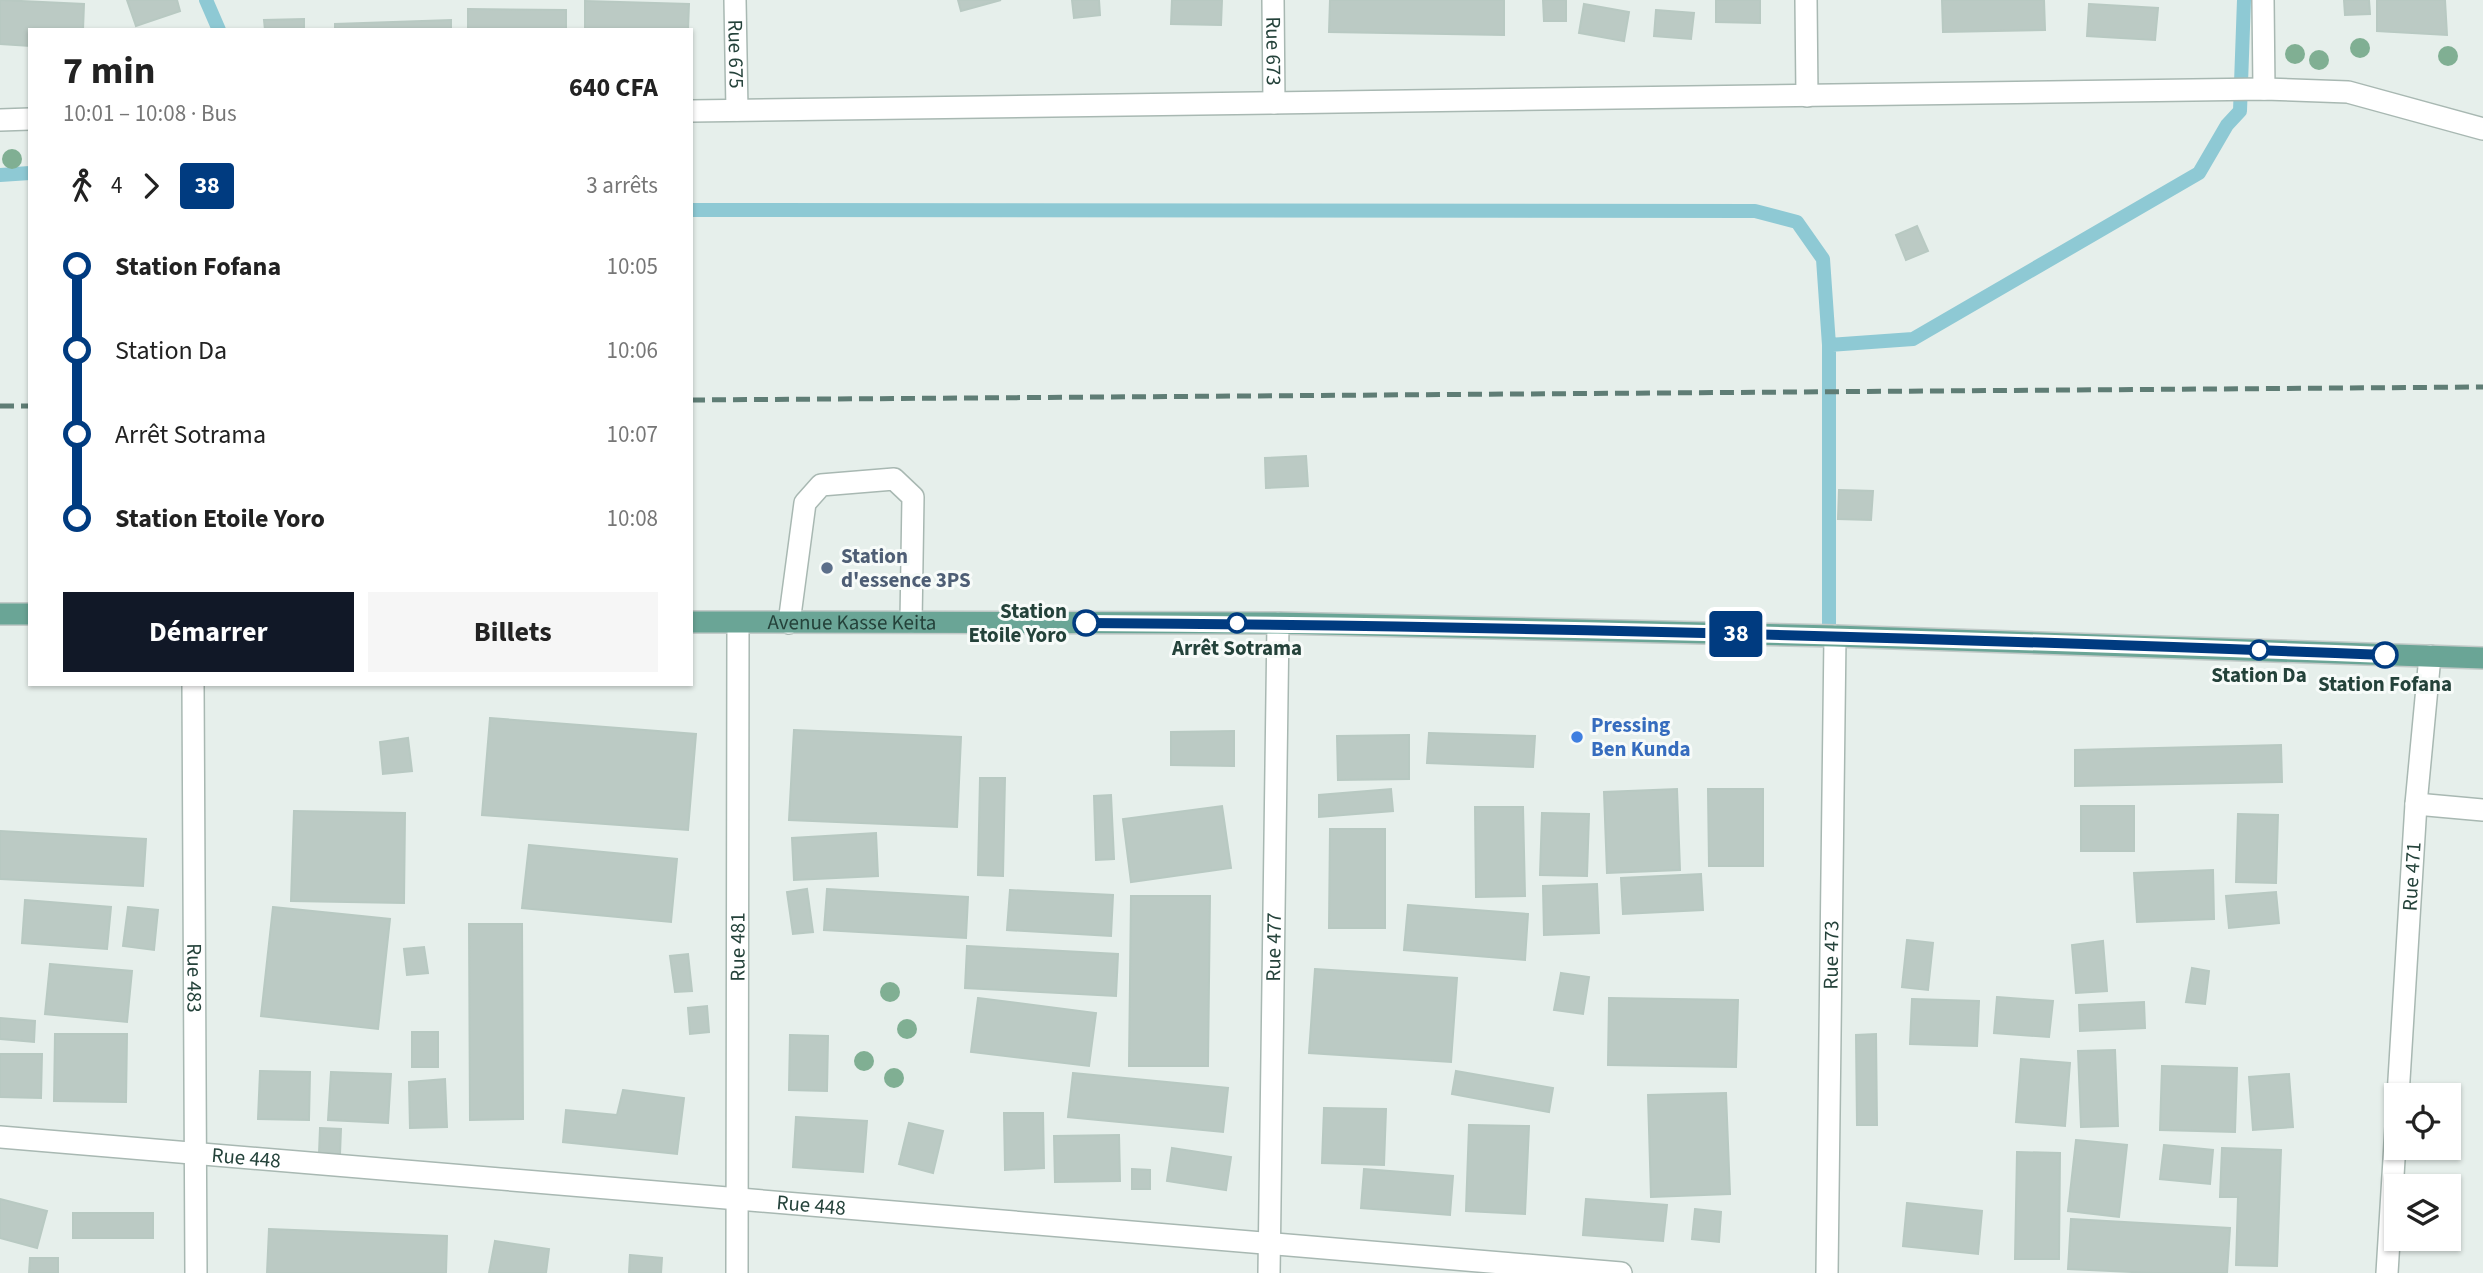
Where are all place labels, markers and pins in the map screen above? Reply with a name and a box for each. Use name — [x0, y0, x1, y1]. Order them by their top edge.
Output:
place label: Station d'essence 3PS — [841, 541, 971, 595]
marker: Station d'essence 3PS — [819, 560, 835, 576]
place label: Station Etoile Yoro — [969, 596, 1067, 650]
marker: Station Etoile Yoro — [1073, 610, 1099, 636]
marker: Arrêt Sotrama — [1227, 613, 1247, 633]
place label: Arrêt Sotrama — [1171, 633, 1302, 663]
marker: Station Da — [2249, 640, 2269, 660]
marker: Station Fofana — [2372, 642, 2398, 668]
place label: Station Da — [2211, 660, 2307, 690]
place label: Station Fofana — [2318, 669, 2452, 699]
place label: Pressing Ben Kunda — [1591, 710, 1691, 764]
marker: Pressing Ben Kunda — [1569, 729, 1585, 745]

